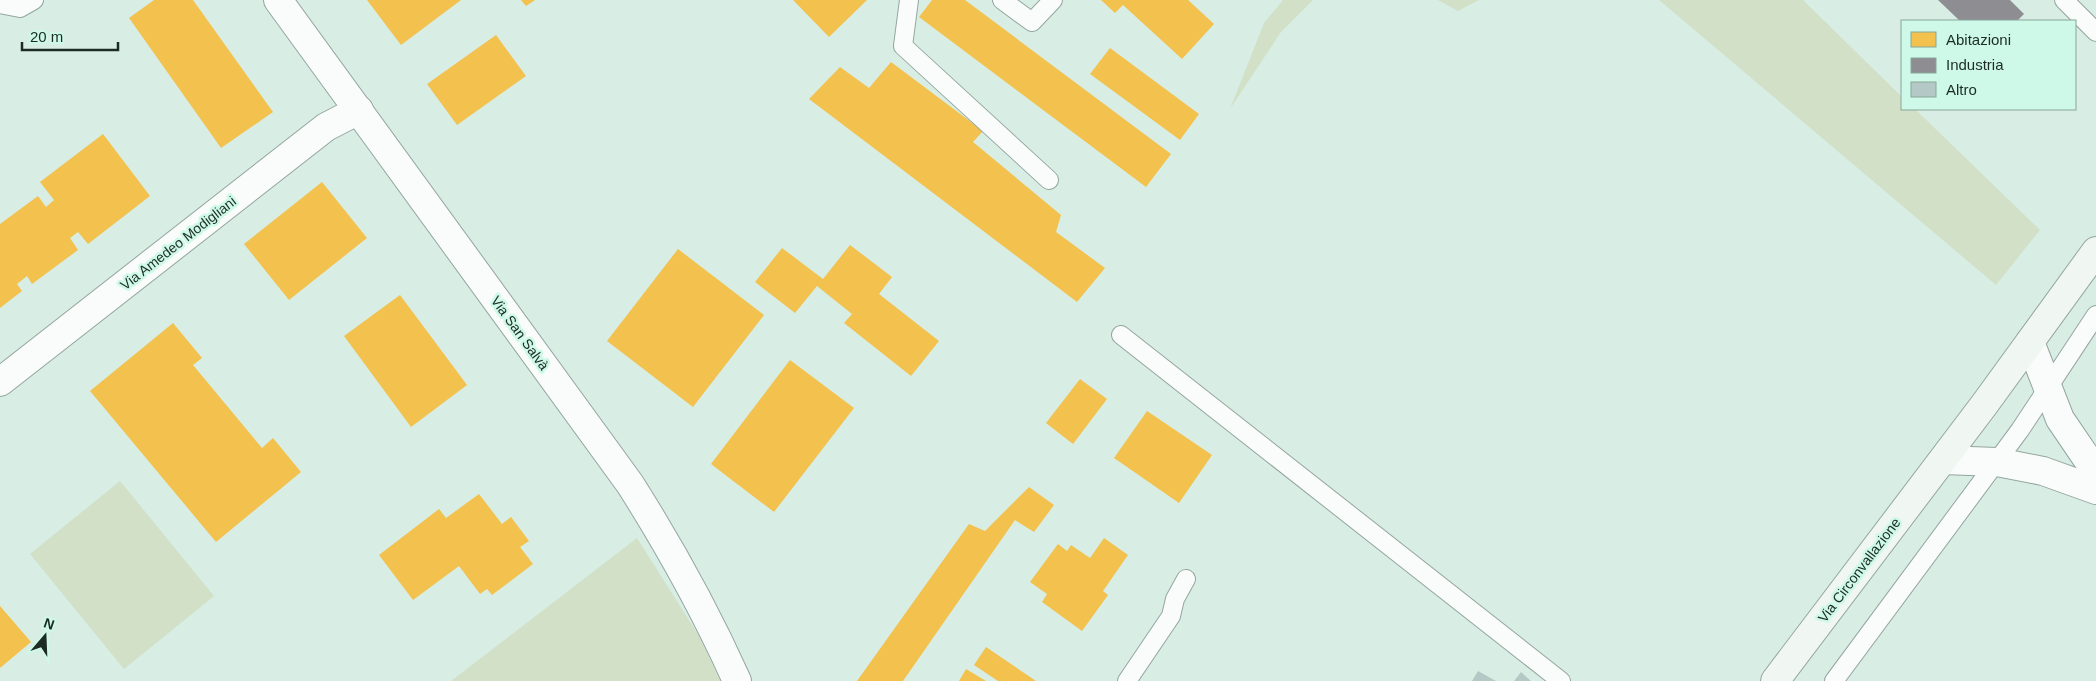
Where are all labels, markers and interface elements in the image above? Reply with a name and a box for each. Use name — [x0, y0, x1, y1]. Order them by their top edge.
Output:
scale bar — [22, 20, 119, 52]
legend — [1901, 20, 2076, 110]
text: 20 m — [30, 28, 63, 45]
text: Abitazioni — [1946, 31, 2011, 48]
text: Industria — [1946, 56, 2004, 73]
text: Altro — [1946, 81, 1977, 98]
street label: Via Amedeo Modigliani — [117, 193, 239, 293]
street label: Via San Salvà — [488, 293, 552, 373]
street label: Via Circonvallazione — [1815, 514, 1904, 625]
north arrow — [20, 611, 70, 661]
text: N — [42, 614, 57, 633]

